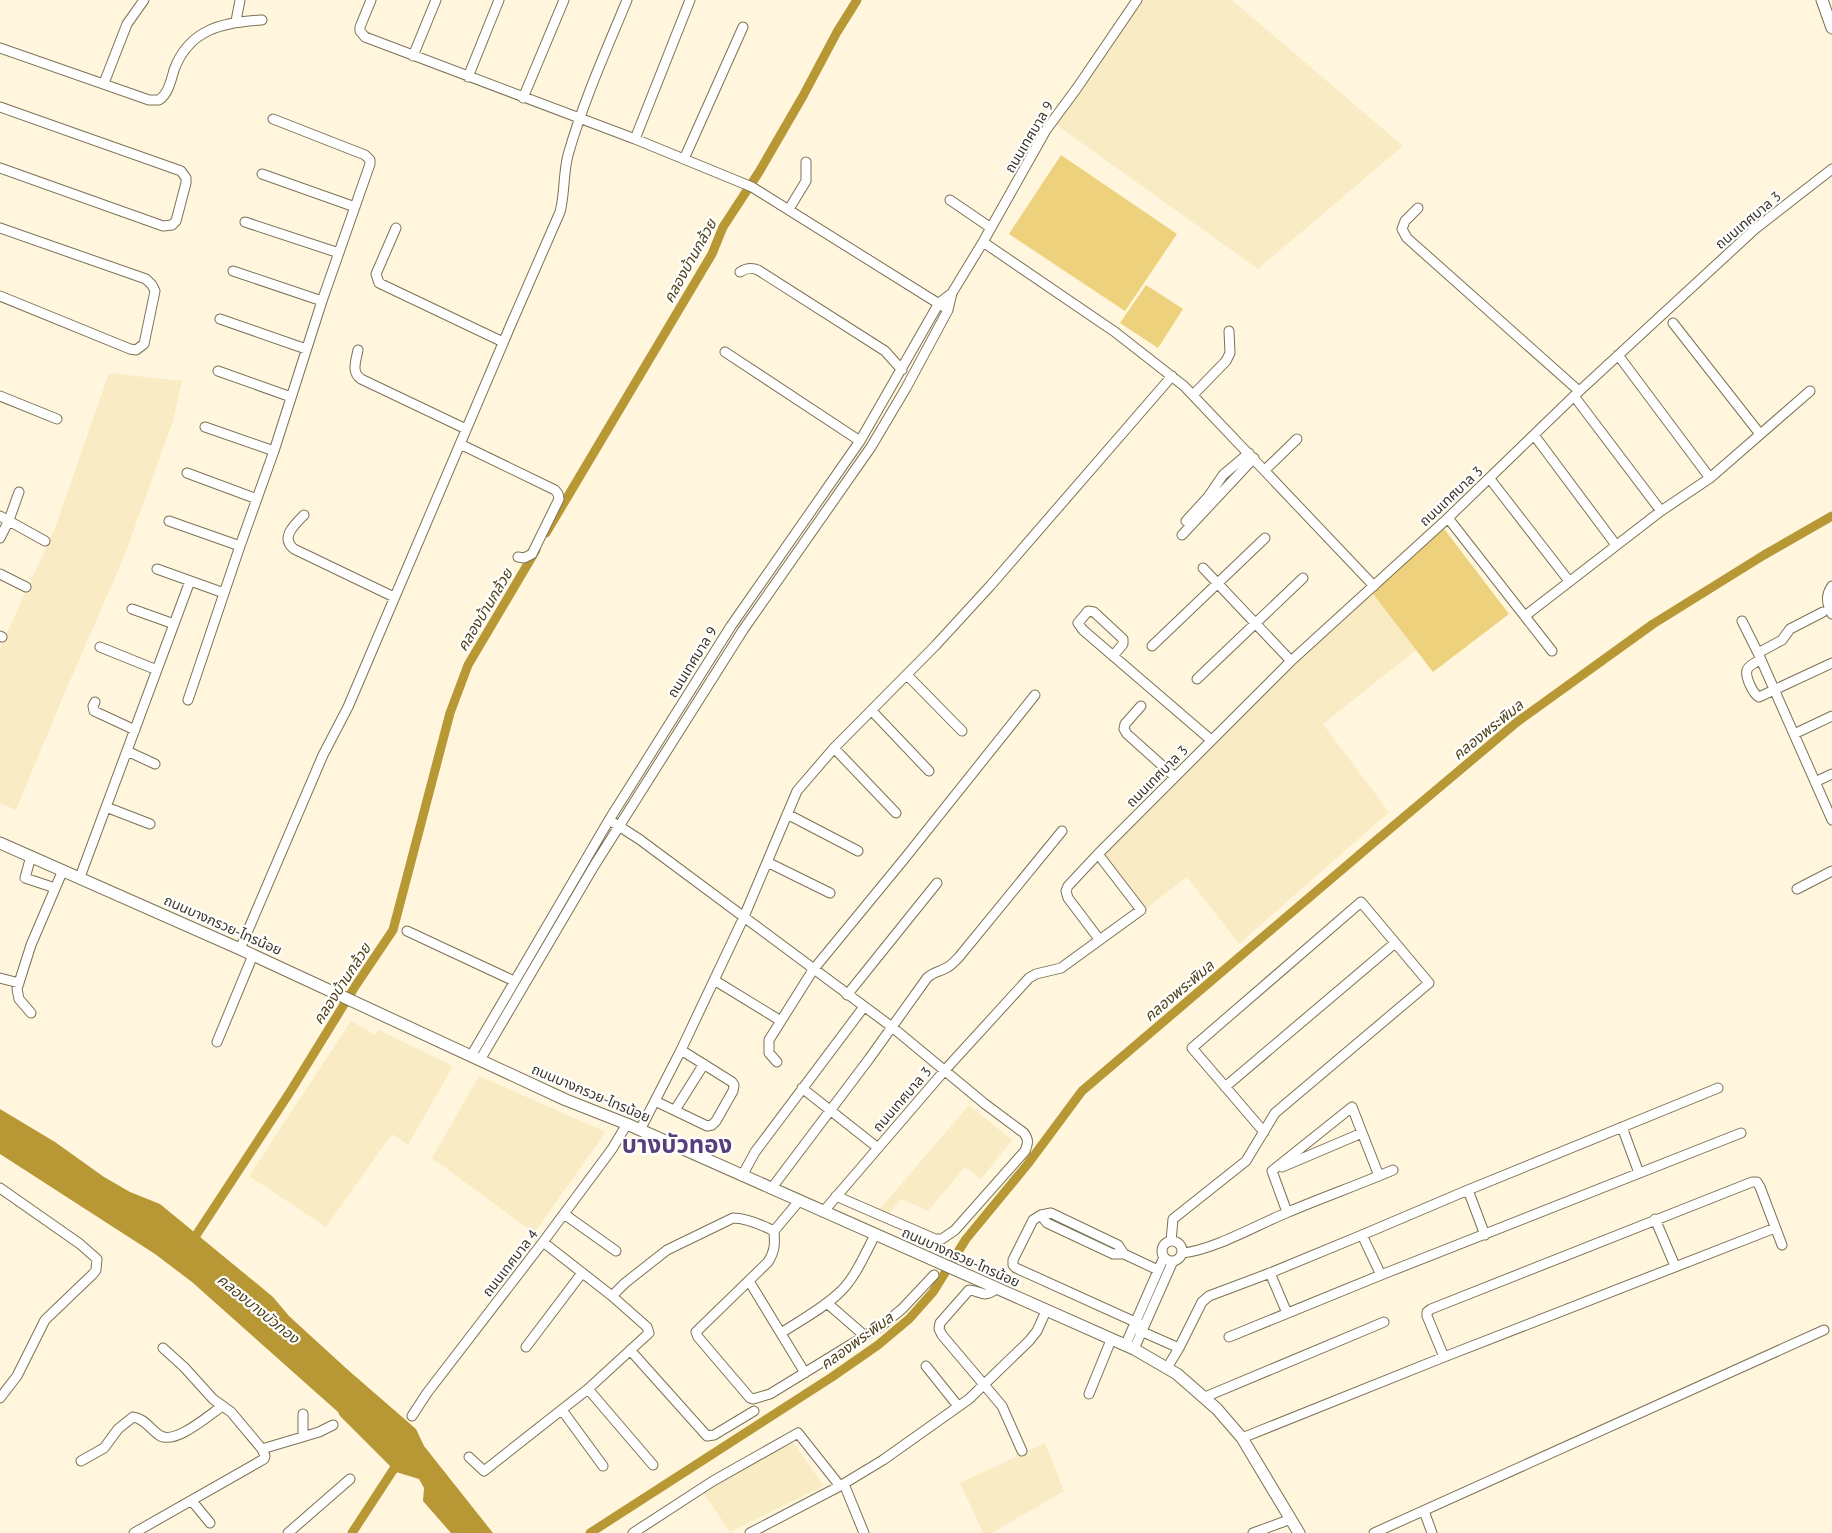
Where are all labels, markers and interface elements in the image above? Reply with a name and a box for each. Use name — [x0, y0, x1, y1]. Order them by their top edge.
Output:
street label: ถนนเทศบาล 9 — [1001, 98, 1057, 176]
street label: ถนนเทศบาล 3 — [1711, 187, 1785, 253]
water label: คลองบ้านกล้วย — [659, 215, 721, 306]
street label: ถนนเทศบาล 3 — [1415, 462, 1487, 530]
water label: คลองบ้านกล้วย — [453, 564, 517, 654]
street label: ถนนเทศบาล 9 — [663, 623, 721, 701]
water label: คลองพระพิมล — [1448, 695, 1527, 764]
street label: ถนนเทศบาล 3 — [1122, 741, 1192, 811]
street label: ถนนบางกรวย-ไทรน้อย — [161, 891, 285, 959]
water label: คลองบ้านกล้วย — [308, 939, 375, 1028]
water label: คลองพระพิมล — [1140, 956, 1218, 1025]
street label: ถนนบางกรวย-ไทรน้อย — [529, 1060, 653, 1126]
street label: ถนนเทศบาล 3 — [869, 1063, 935, 1135]
district label: บางบัวทอง — [622, 1129, 732, 1160]
street label: ถนนบางกรวย-ไทรน้อย — [899, 1223, 1023, 1291]
street label: ถนนเทศบาล 4 — [478, 1225, 542, 1300]
water label: คลองบางบัวทอง — [214, 1270, 304, 1348]
water label: คลองพระพิมล — [817, 1308, 897, 1373]

